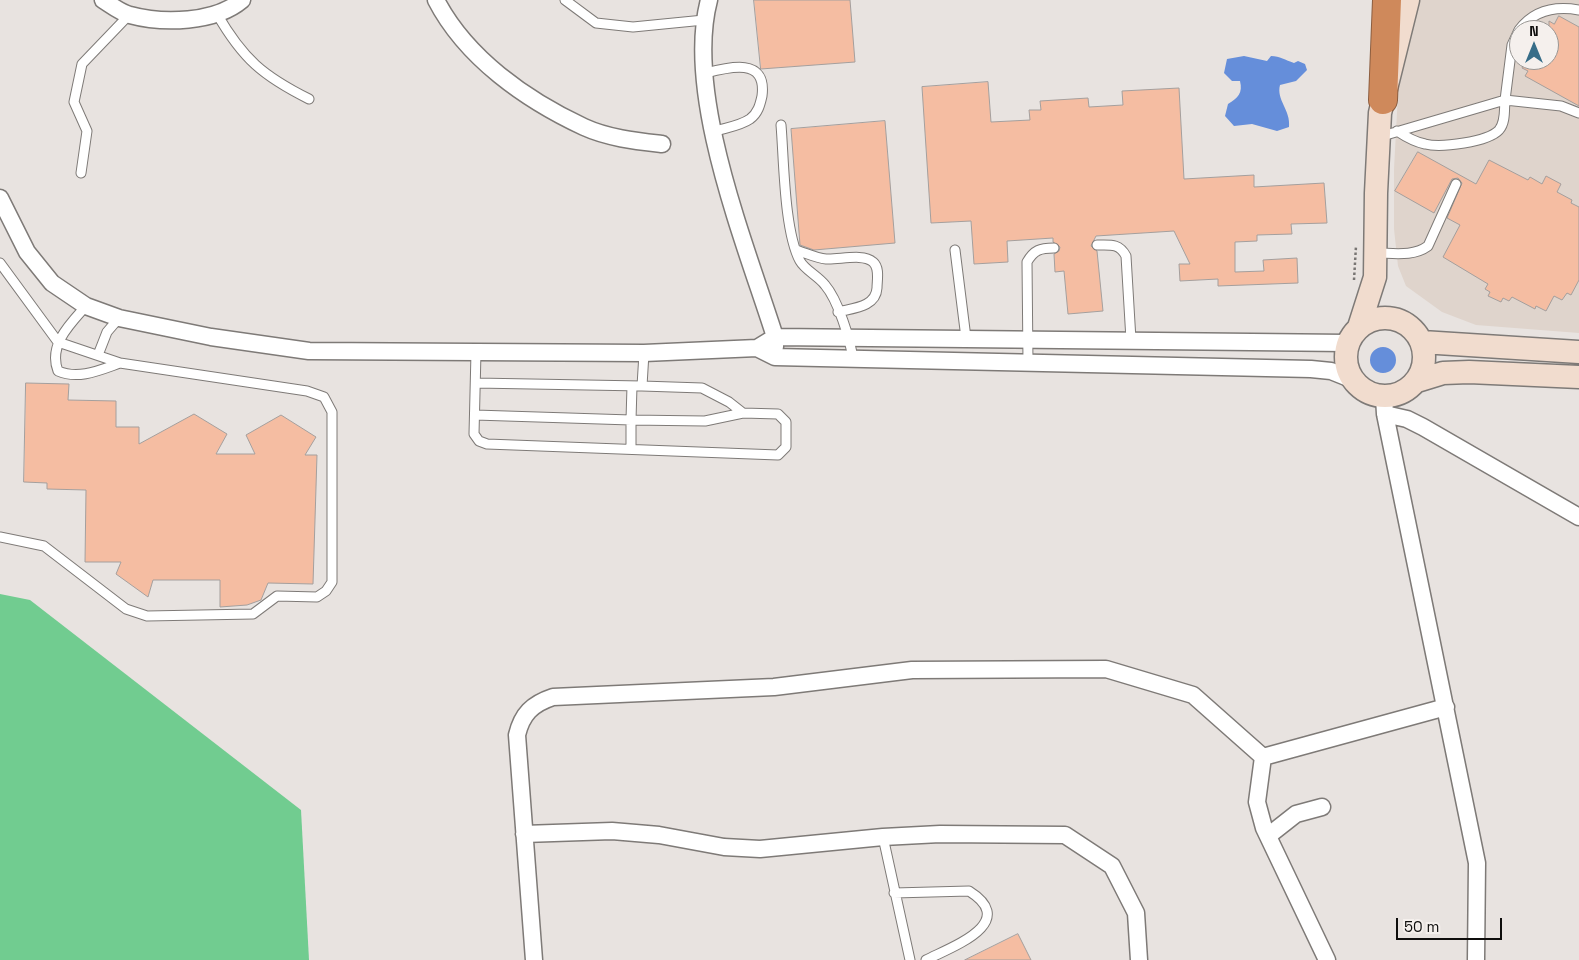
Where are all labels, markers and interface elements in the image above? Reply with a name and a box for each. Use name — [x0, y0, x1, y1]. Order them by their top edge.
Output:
north arrow — [1509, 20, 1559, 70]
text: N — [1529, 22, 1539, 40]
scale bar — [1399, 908, 1505, 940]
text: 50 m — [1404, 917, 1439, 936]

